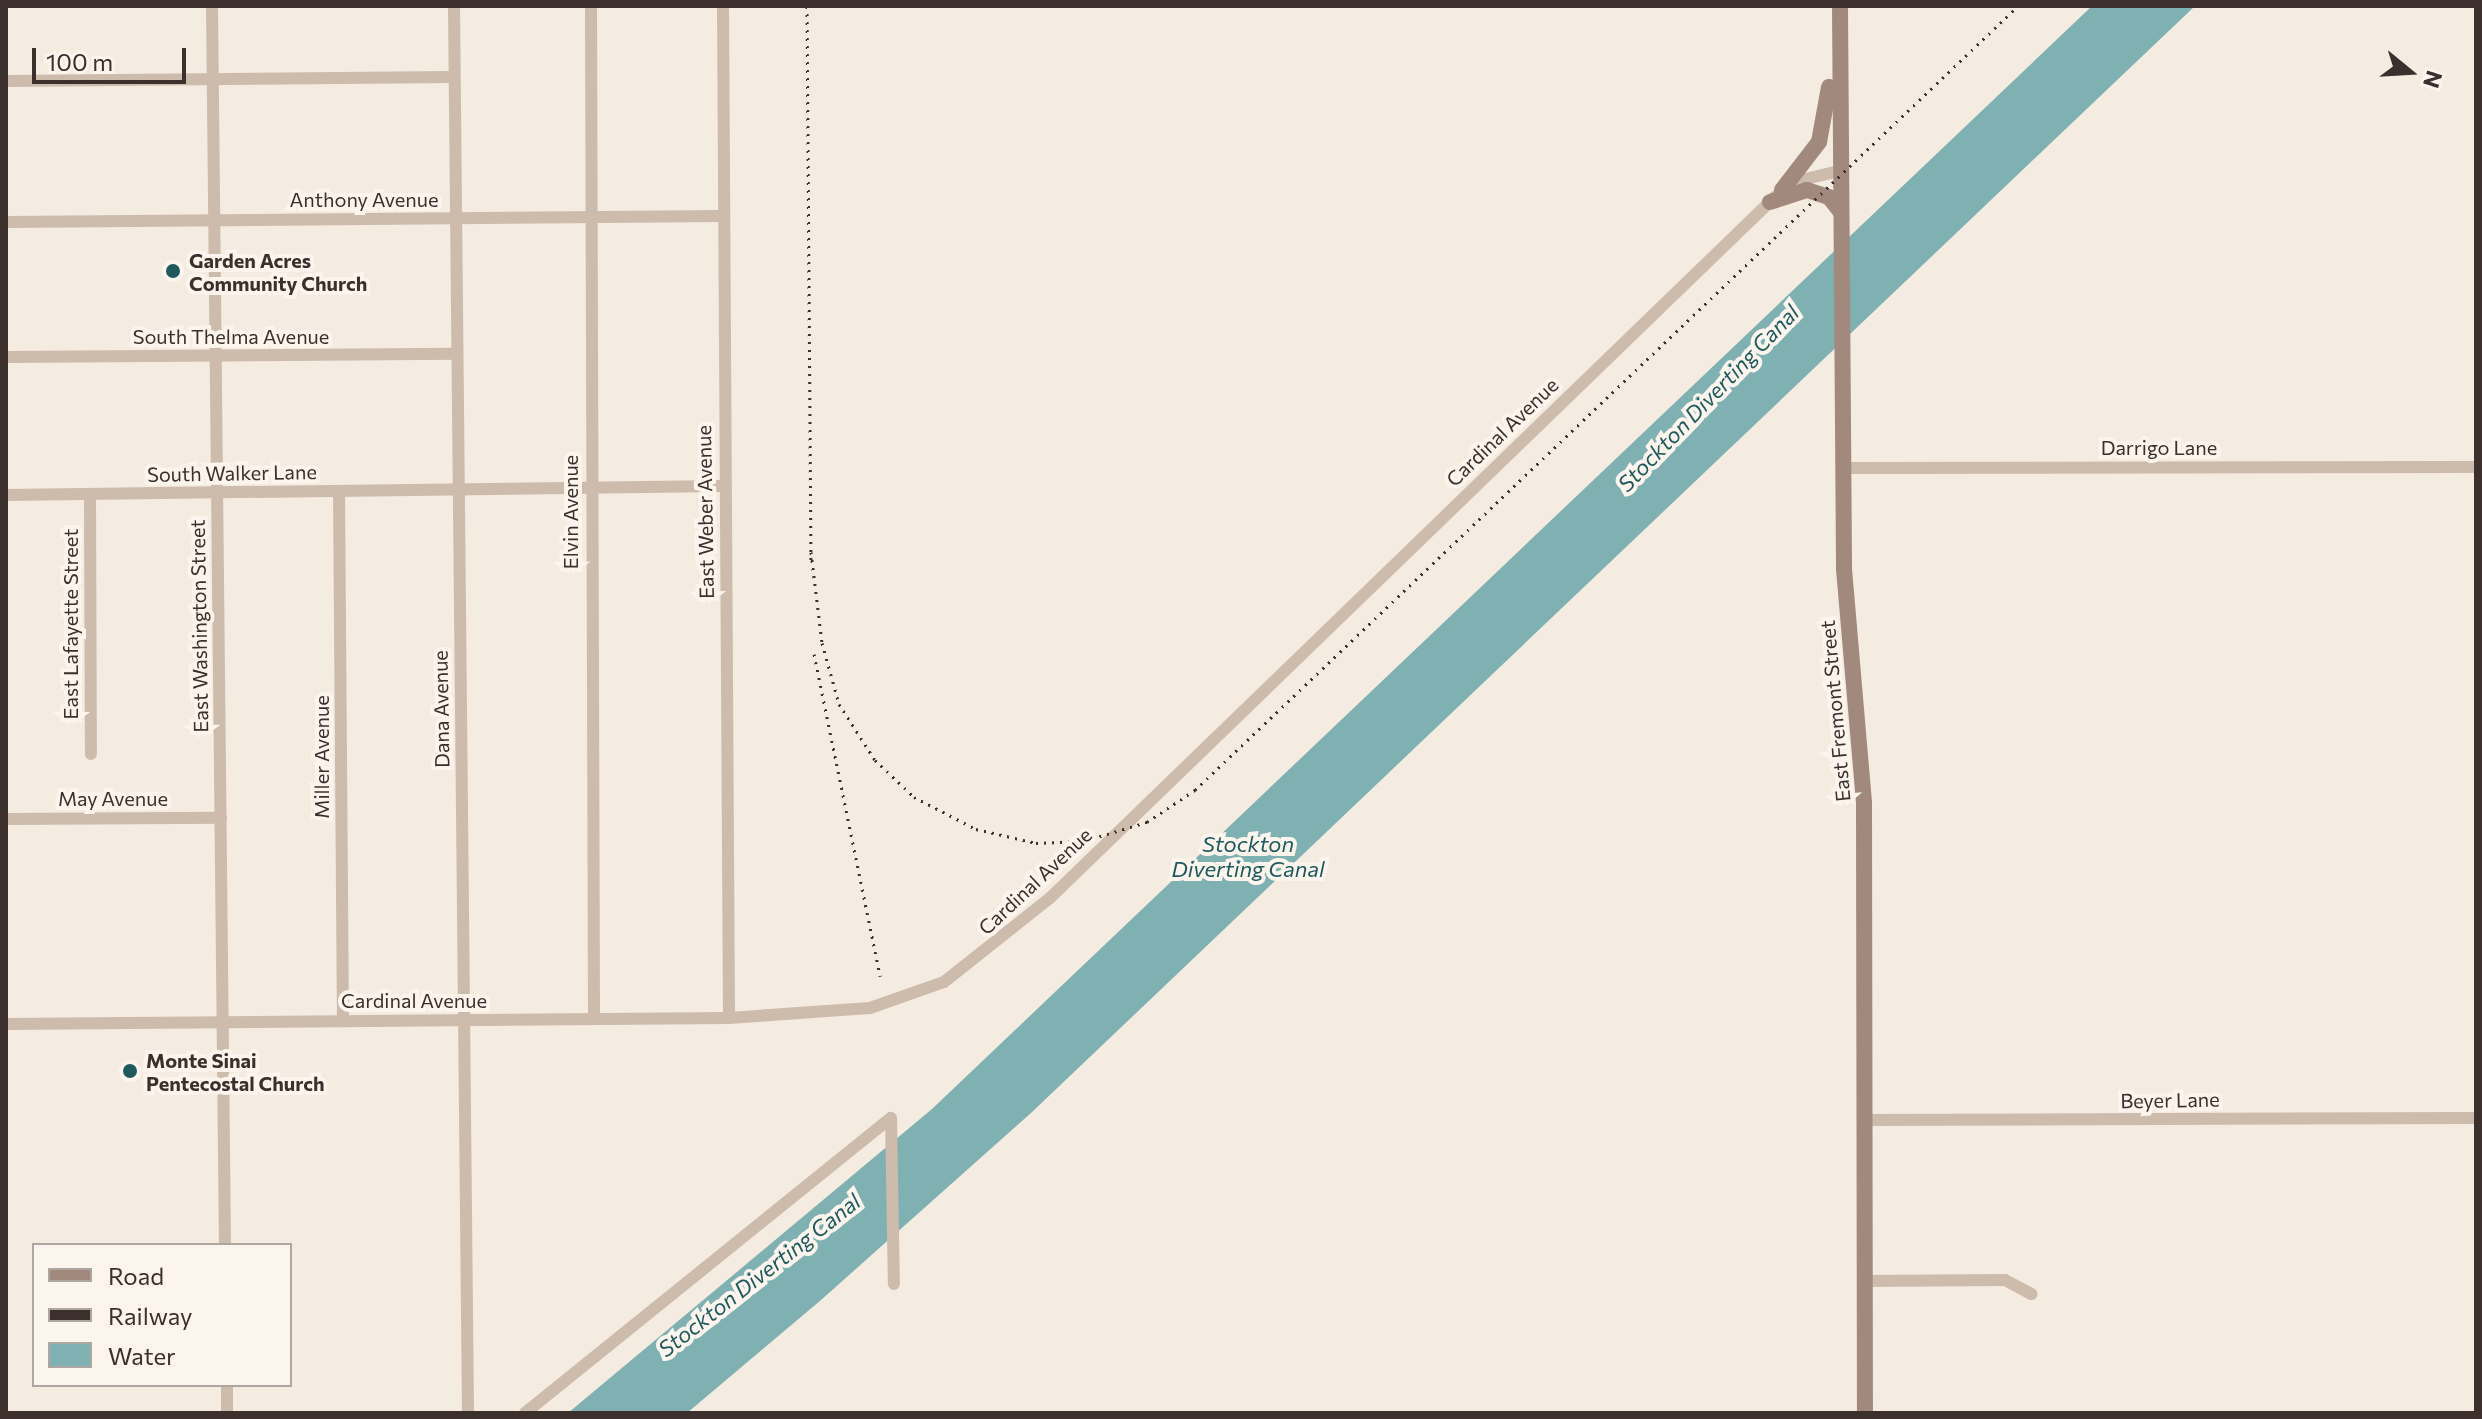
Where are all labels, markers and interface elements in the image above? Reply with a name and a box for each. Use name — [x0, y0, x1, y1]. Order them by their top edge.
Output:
scale bar — [36, 32, 190, 82]
north arrow — [2370, 32, 2450, 112]
text: 100 m — [46, 47, 113, 76]
text: N — [2418, 68, 2449, 92]
street label: Anthony Avenue — [290, 187, 438, 211]
place label: Garden Acres Community Church — [189, 248, 367, 295]
marker: Garden Acres Community Church — [164, 262, 182, 280]
water label: Stockton Diverting Canal — [1612, 299, 1804, 497]
street label: South Thelma Avenue — [133, 324, 329, 348]
street label: Cardinal Avenue — [1441, 373, 1563, 491]
street label: East Weber Avenue — [691, 425, 719, 599]
street label: Darrigo Lane — [2101, 435, 2217, 459]
street label: Elvin Avenue — [558, 455, 582, 569]
street label: South Walker Lane — [147, 460, 317, 486]
street label: East Washington Street — [185, 519, 213, 733]
street label: East Lafayette Street — [58, 529, 82, 719]
street label: East Fremont Street — [1815, 619, 1855, 803]
street label: Dana Avenue — [428, 650, 454, 768]
street label: Miller Avenue — [309, 695, 333, 819]
street label: May Avenue — [58, 786, 168, 810]
street label: Cardinal Avenue — [973, 822, 1097, 940]
water label: Stockton Diverting Canal — [1171, 830, 1325, 882]
street label: Cardinal Avenue — [341, 988, 487, 1012]
place label: Monte Sinai Pentecostal Church — [146, 1048, 324, 1095]
marker: Monte Sinai Pentecostal Church — [121, 1062, 139, 1080]
street label: Beyer Lane — [2120, 1087, 2220, 1113]
water label: Stockton Diverting Canal — [653, 1188, 865, 1362]
legend — [32, 1243, 292, 1387]
text: Road — [108, 1261, 164, 1290]
text: Railway — [108, 1301, 193, 1330]
text: Water — [108, 1341, 176, 1370]

